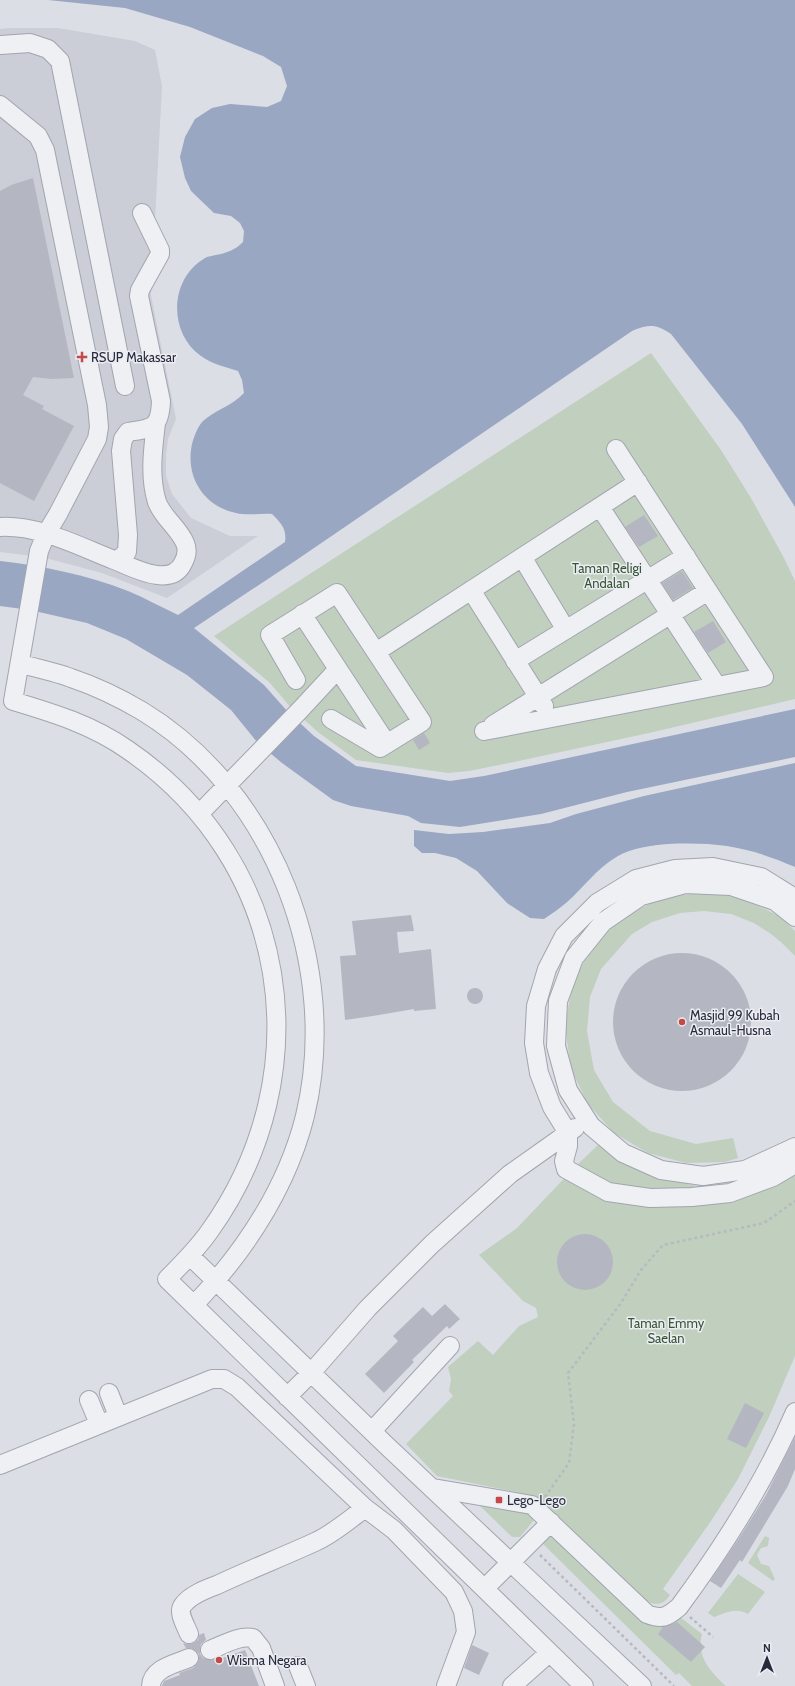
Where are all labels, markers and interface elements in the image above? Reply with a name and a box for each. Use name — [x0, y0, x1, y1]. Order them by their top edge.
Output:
place label: RSUP Makassar — [91, 349, 177, 365]
marker: RSUP Makassar — [76, 351, 88, 363]
park label: Taman Religi Andalan — [572, 560, 642, 591]
place label: Masjid 99 Kubah Asmaul-Husna — [690, 1007, 780, 1038]
marker: Masjid 99 Kubah Asmaul-Husna — [677, 1017, 687, 1027]
park label: Taman Emmy Saelan — [628, 1315, 705, 1346]
place label: Lego-Lego — [507, 1492, 566, 1508]
marker: Lego-Lego — [494, 1495, 504, 1505]
north arrow — [747, 1638, 787, 1678]
text: N — [763, 1641, 771, 1655]
place label: Wisma Negara — [227, 1652, 307, 1668]
marker: Wisma Negara — [214, 1655, 224, 1665]

